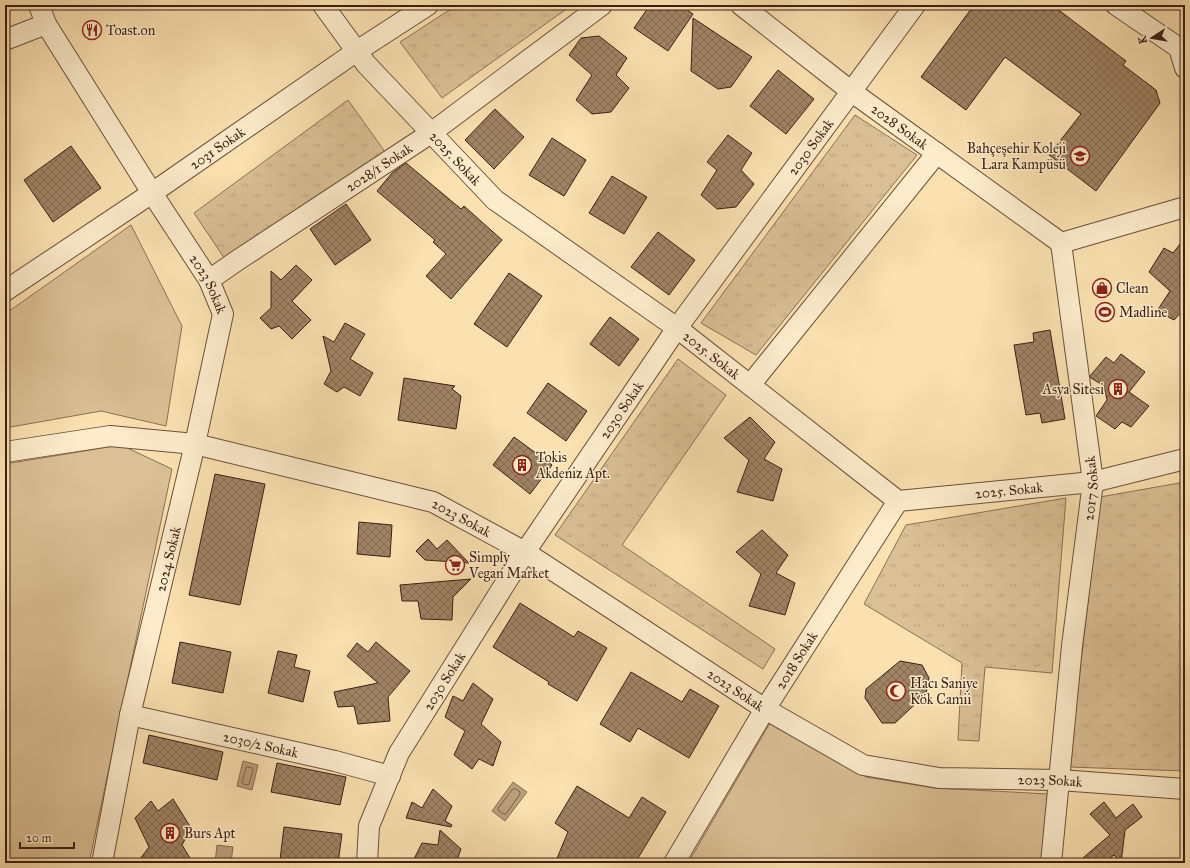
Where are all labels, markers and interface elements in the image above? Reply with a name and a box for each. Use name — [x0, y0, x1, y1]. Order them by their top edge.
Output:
north arrow — [1132, 18, 1172, 58]
restaurant icon: Toast.on — [81, 19, 103, 41]
place label: Toast.on — [106, 22, 156, 39]
text: K — [1135, 34, 1150, 45]
street label: 2028 Sokak — [868, 101, 932, 154]
street label: 2030 Sokak — [785, 115, 838, 179]
street label: 2031 Sokak — [187, 123, 249, 173]
street label: 2025. Sokak — [426, 128, 485, 190]
street label: 2028/1 Sokak — [343, 139, 416, 196]
place label: Bahçeşehir Koleji Lara Kampüsü — [967, 140, 1067, 173]
school or university icon: Bahçeşehir Koleji Lara Kampüsü — [1069, 145, 1091, 167]
street label: 2023 Sokak — [186, 251, 230, 317]
shop icon: Clean — [1091, 277, 1113, 299]
place label: Clean — [1116, 280, 1149, 297]
sports icon: Madline — [1094, 301, 1116, 323]
place label: Madline — [1119, 304, 1168, 321]
street label: 2025. Sokak — [679, 328, 744, 384]
street label: 2030 Sokak — [596, 378, 648, 442]
building icon: Asya Sitesi — [1107, 378, 1129, 400]
place label: Asya Sitesi — [1041, 381, 1104, 398]
place label: Tokis Akdeniz Apt. — [535, 449, 610, 482]
building icon: Tokis Akdeniz Apt. — [511, 454, 533, 476]
street label: 2017 Sokak — [1080, 454, 1102, 522]
street label: 2025. Sokak — [974, 479, 1044, 502]
street label: 2023 Sokak — [429, 495, 494, 541]
street label: 2024 Sokak — [152, 524, 185, 594]
place label: Simply Vegan Market — [468, 549, 549, 582]
supermarket icon: Simply Vegan Market — [444, 554, 466, 576]
street label: 2018 Sokak — [772, 628, 822, 692]
street label: 2030 Sokak — [420, 648, 470, 714]
street label: 2023 Sokak — [704, 665, 768, 715]
place label: Hacı Saniye Kök Camii — [910, 675, 978, 708]
mosque icon: Hacı Saniye Kök Camii — [885, 680, 907, 702]
street label: 2030/2 Sokak — [221, 728, 300, 762]
street label: 2023 Sokak — [1018, 771, 1083, 791]
building icon: Burs Apt — [159, 822, 181, 844]
scale bar — [20, 824, 74, 850]
place label: Burs Apt — [184, 825, 236, 842]
text: 20 m — [26, 831, 52, 845]

